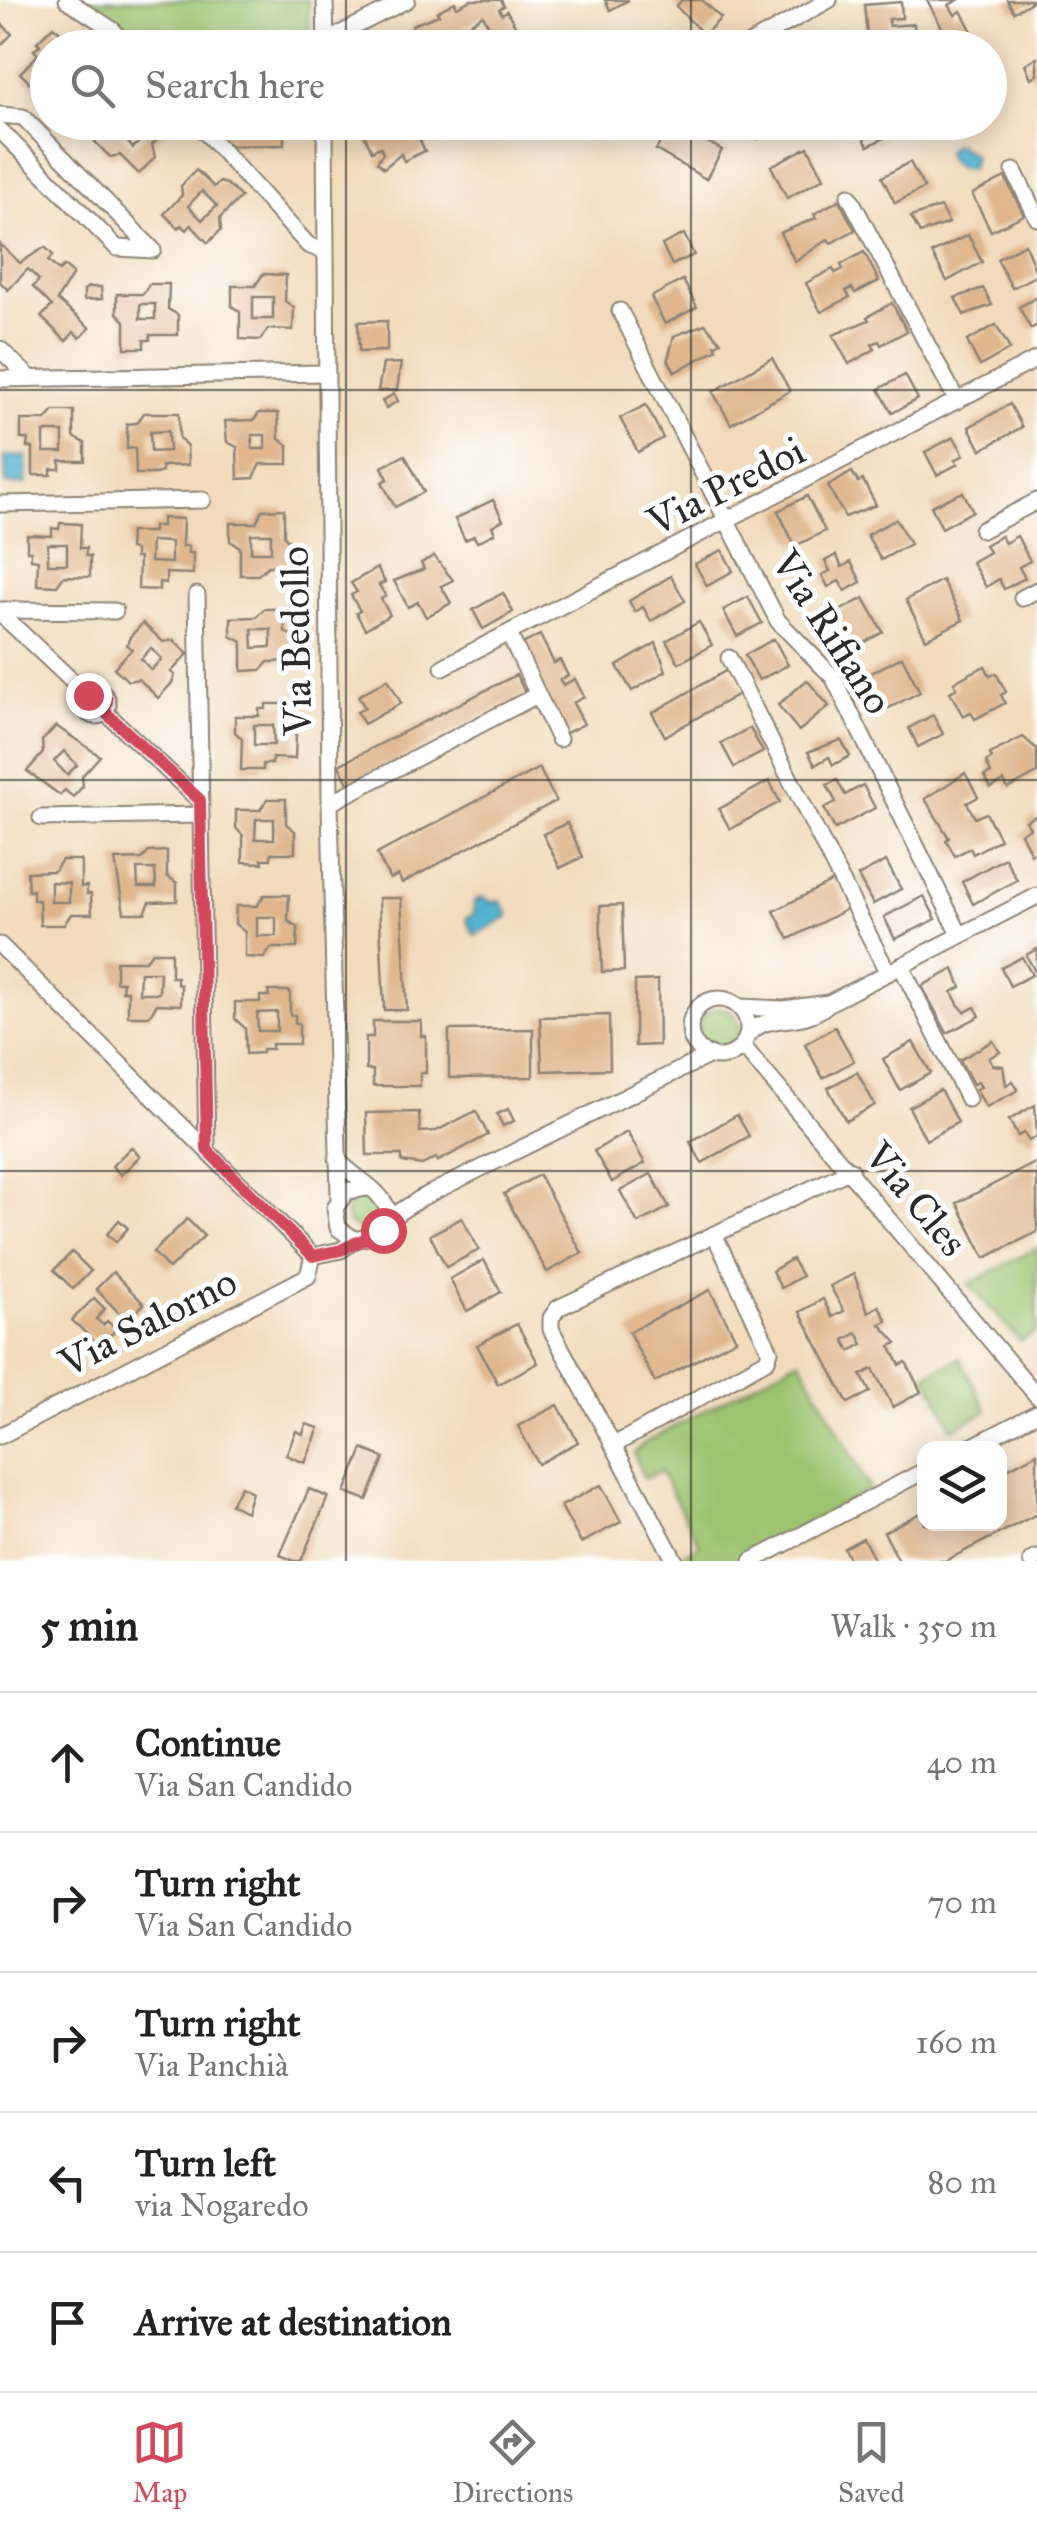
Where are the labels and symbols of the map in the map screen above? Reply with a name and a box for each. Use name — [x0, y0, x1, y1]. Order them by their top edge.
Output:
street label: Via Predoi — [638, 426, 813, 547]
street label: Via Rifiano — [760, 540, 903, 723]
street label: Via Bedollo — [270, 546, 322, 737]
route end — [66, 673, 112, 719]
street label: Via Cles — [854, 1131, 978, 1266]
route start — [361, 1208, 407, 1254]
street label: Via Salorno — [50, 1257, 245, 1388]

